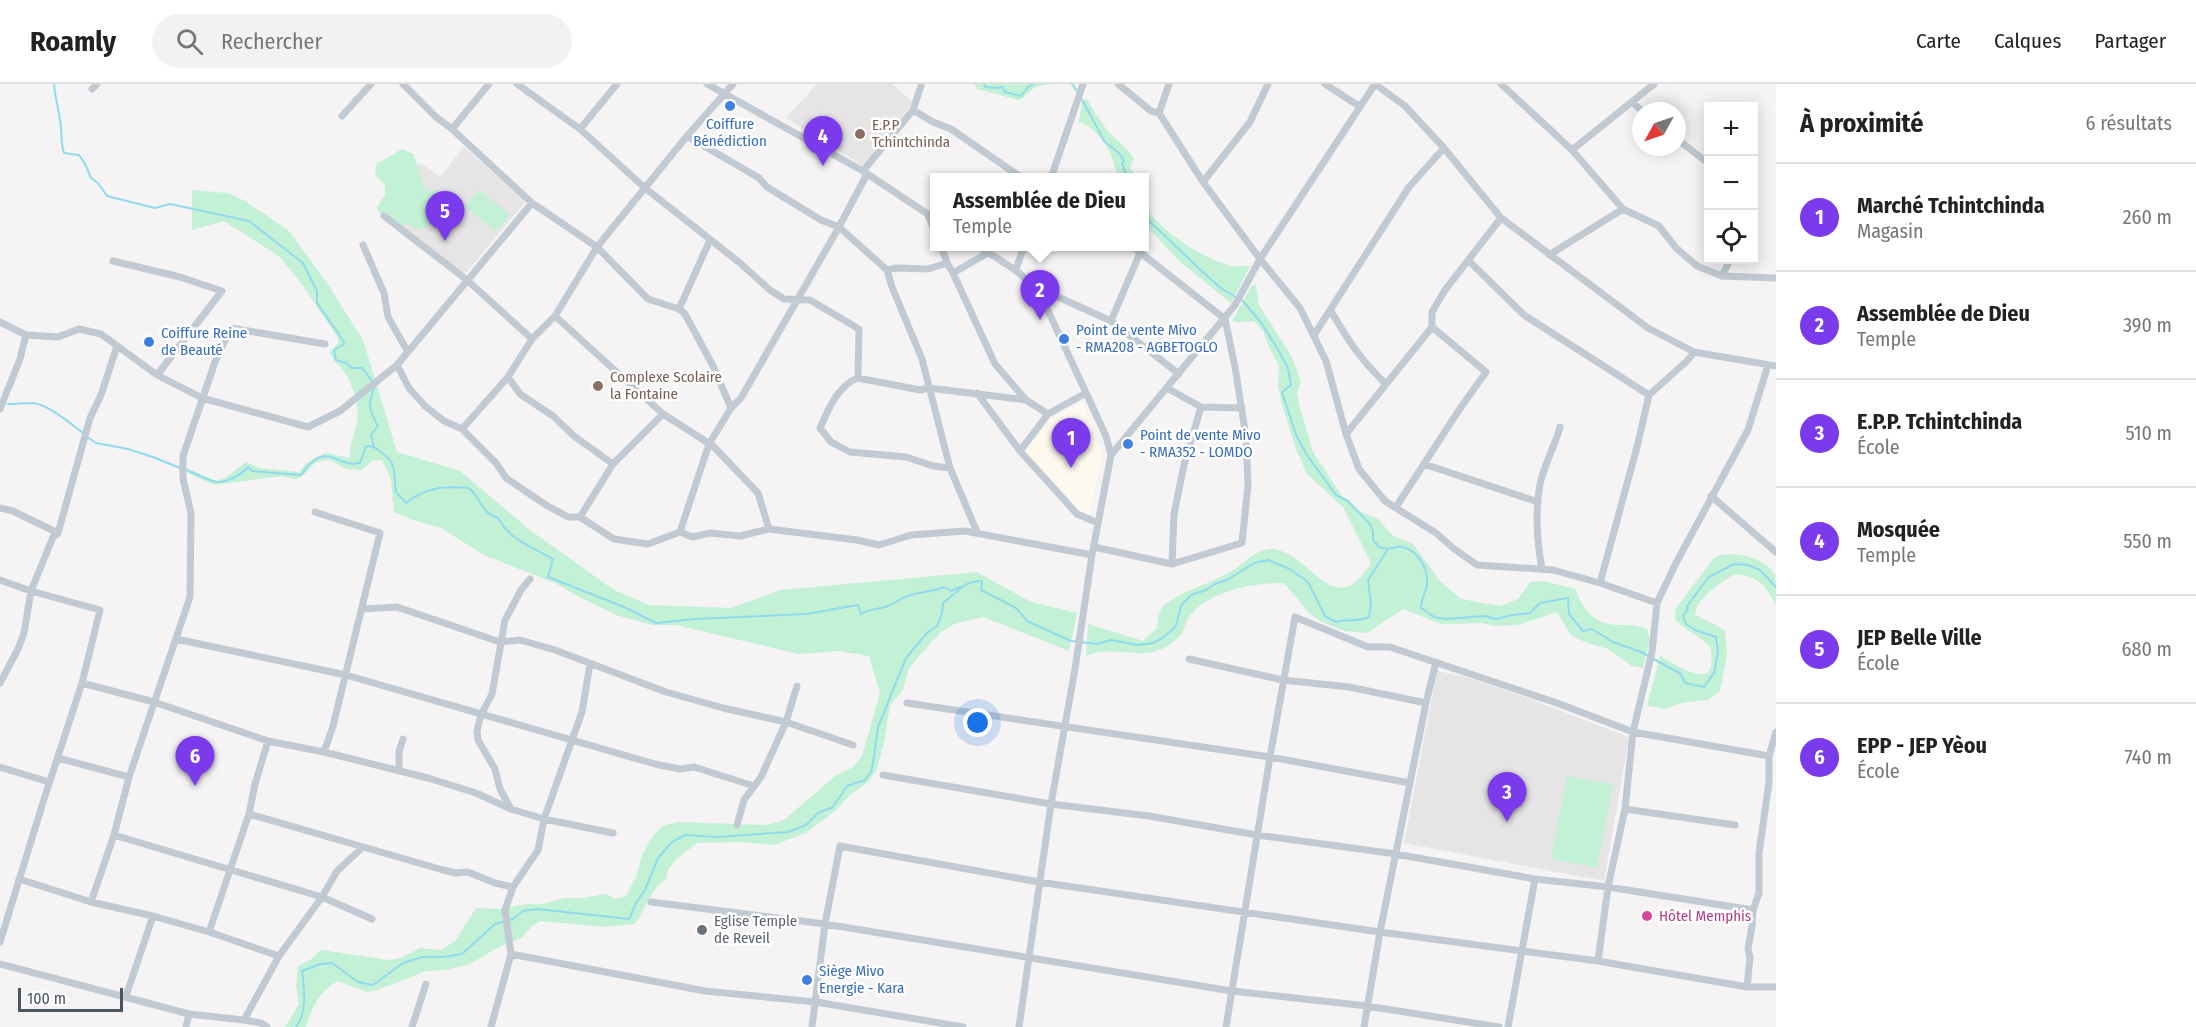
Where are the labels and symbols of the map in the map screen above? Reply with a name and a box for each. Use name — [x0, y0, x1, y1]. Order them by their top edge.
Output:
marker: Coiffure Bénédiction — [723, 99, 737, 113]
north arrow — [1632, 102, 1686, 156]
place label: Coiffure Bénédiction — [693, 115, 767, 150]
pin: 4 — [804, 116, 842, 166]
place label: E.P.P Tchintchinda — [872, 116, 950, 151]
marker: E.P.P Tchintchinda — [853, 127, 867, 141]
pin: 5 — [426, 192, 464, 241]
pin: 2 — [1020, 270, 1060, 320]
place label: Point de vente Mivo - RMA208 - AGBETOGLO — [1076, 321, 1218, 356]
place label: Coiffure Reine de Beauté — [161, 324, 247, 359]
marker: Point de vente Mivo - RMA208 - AGBETOGLO — [1057, 332, 1071, 346]
marker: Coiffure Reine de Beauté — [142, 335, 156, 349]
place label: Complexe Scolaire la Fontaine — [610, 368, 722, 403]
marker: Complexe Scolaire la Fontaine — [591, 379, 605, 393]
pin: 1 — [1052, 418, 1090, 468]
place label: Point de vente Mivo - RMA352 - LOMDO — [1140, 426, 1261, 461]
marker: Point de vente Mivo - RMA352 - LOMDO — [1121, 437, 1135, 451]
your location — [963, 708, 992, 737]
pin: 6 — [176, 736, 214, 786]
pin: 3 — [1488, 772, 1526, 822]
place label: Hôtel Memphis — [1659, 907, 1751, 925]
marker: Hôtel Memphis — [1640, 909, 1654, 923]
place label: Eglise Temple de Reveil — [714, 912, 797, 947]
marker: Eglise Temple de Reveil — [695, 923, 709, 937]
place label: Siège Mivo Energie - Kara — [819, 962, 904, 997]
marker: Siège Mivo Energie - Kara — [800, 973, 814, 987]
scale bar — [18, 985, 123, 1012]

